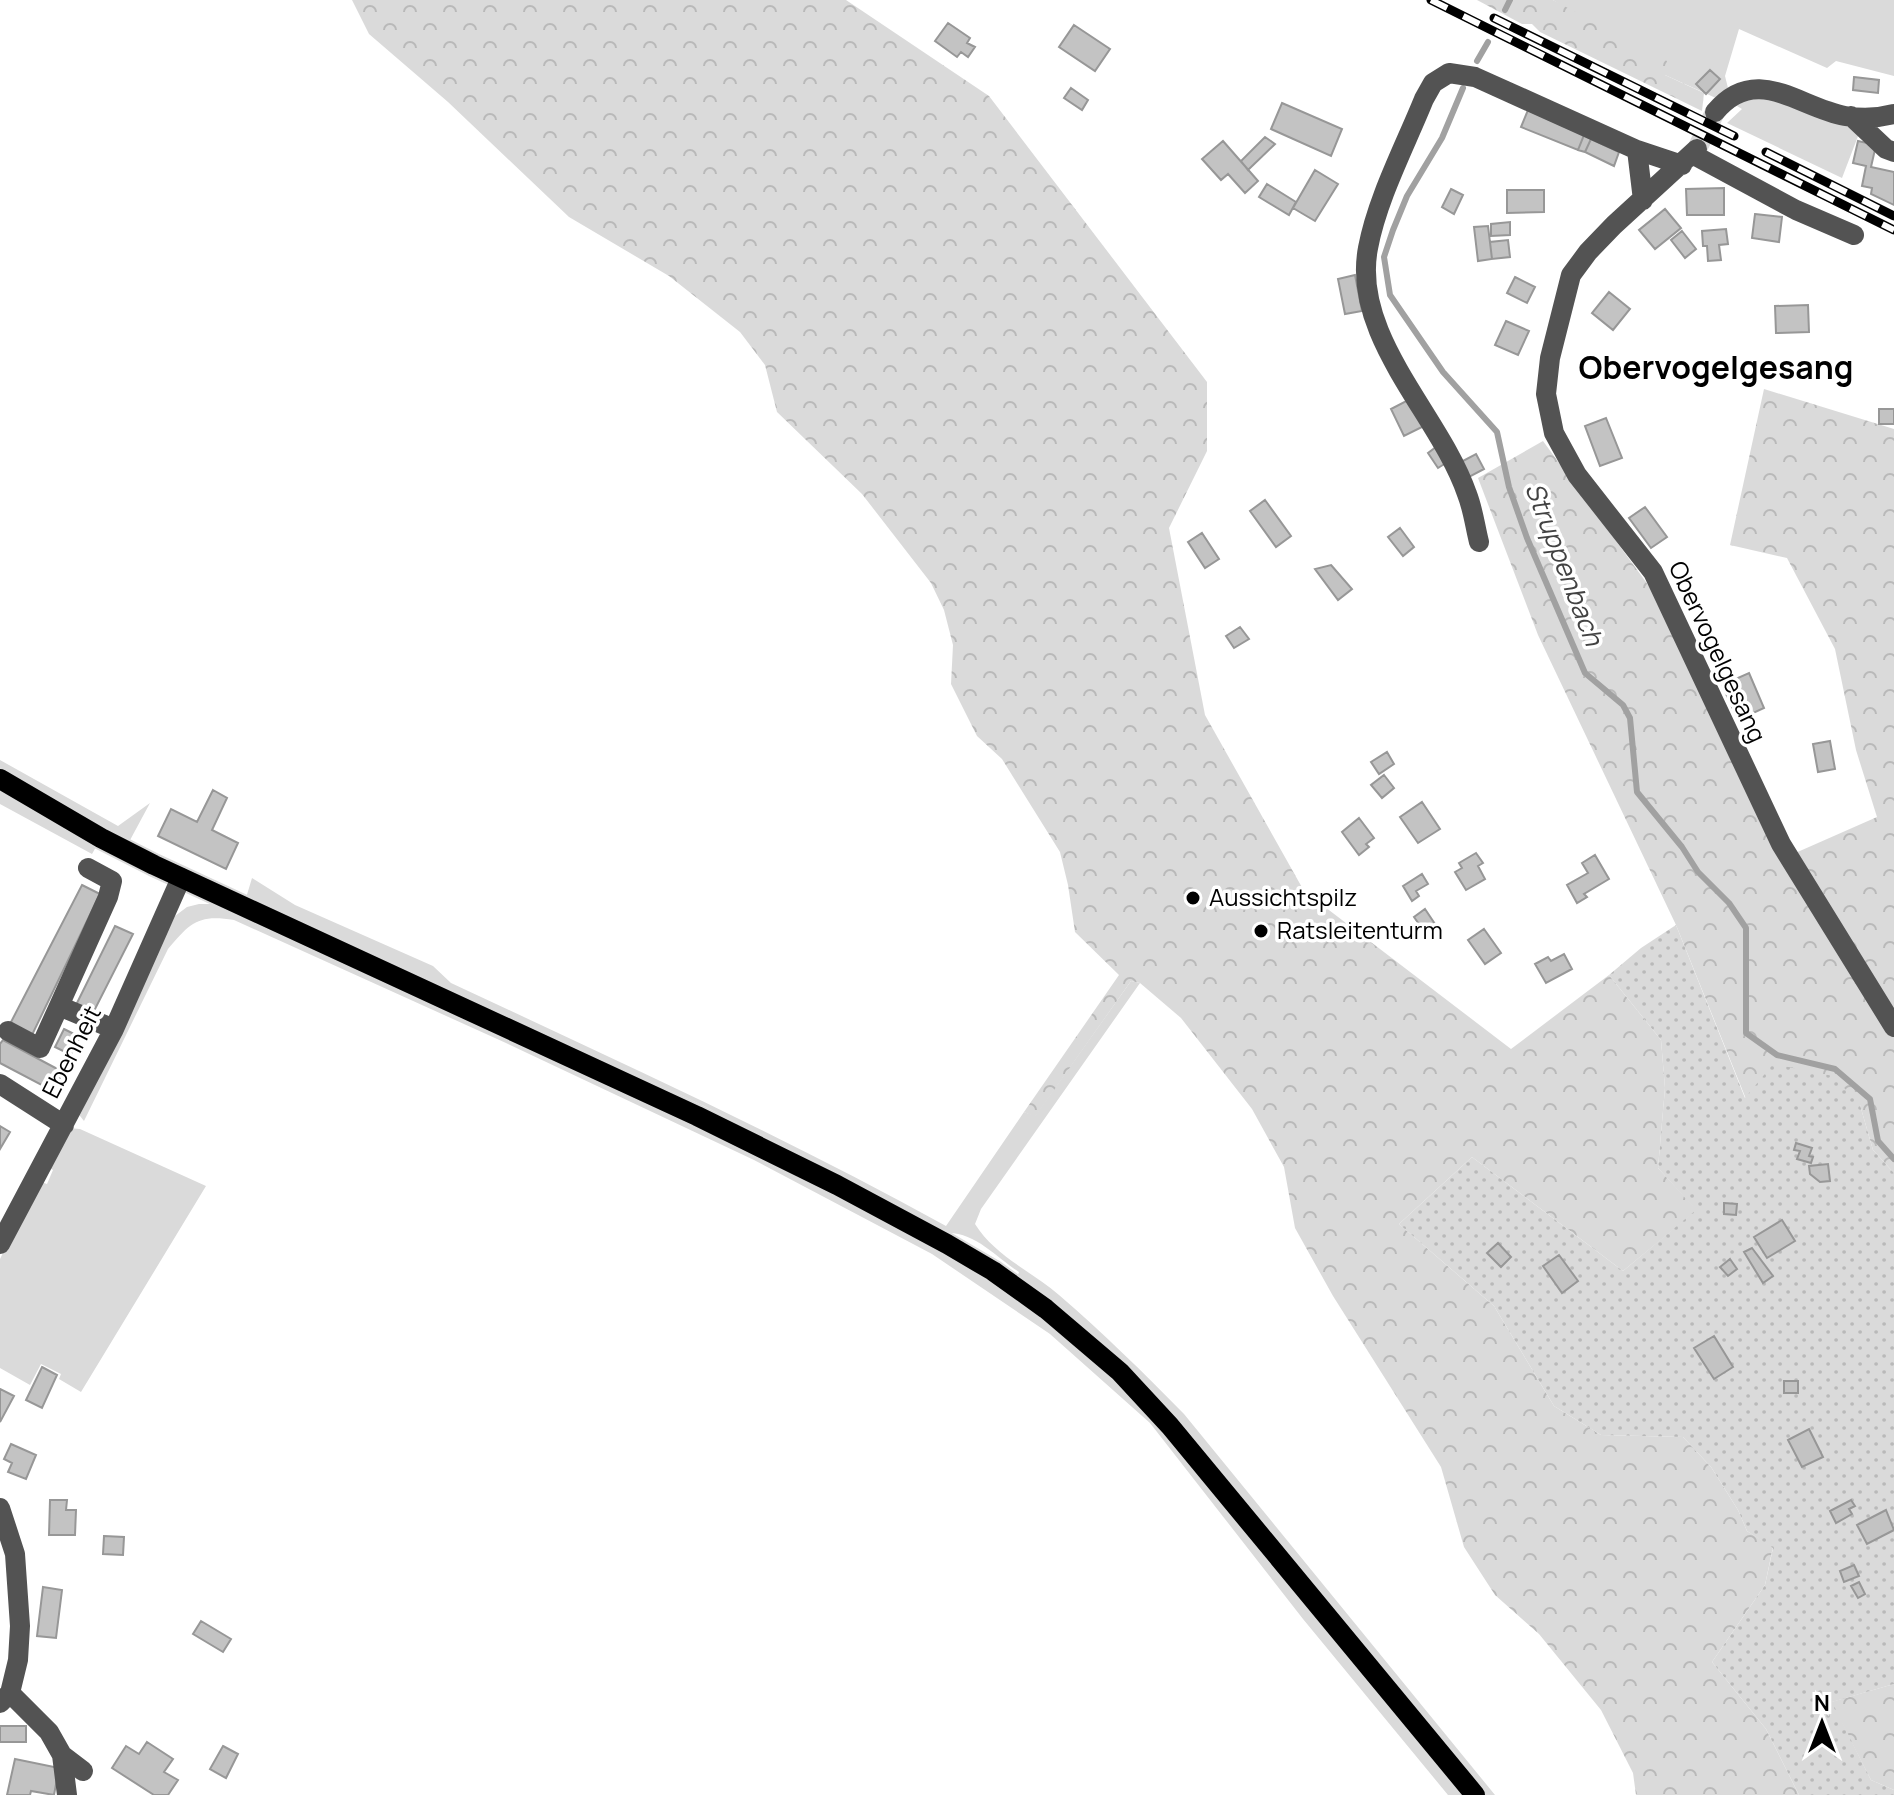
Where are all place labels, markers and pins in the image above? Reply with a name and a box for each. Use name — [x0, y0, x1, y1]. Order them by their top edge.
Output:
place label: Aussichtspilz — [1209, 880, 1357, 913]
marker: Aussichtspilz — [1184, 889, 1202, 907]
place label: Ratsleitenturm — [1277, 913, 1443, 946]
marker: Ratsleitenturm — [1252, 922, 1270, 940]

